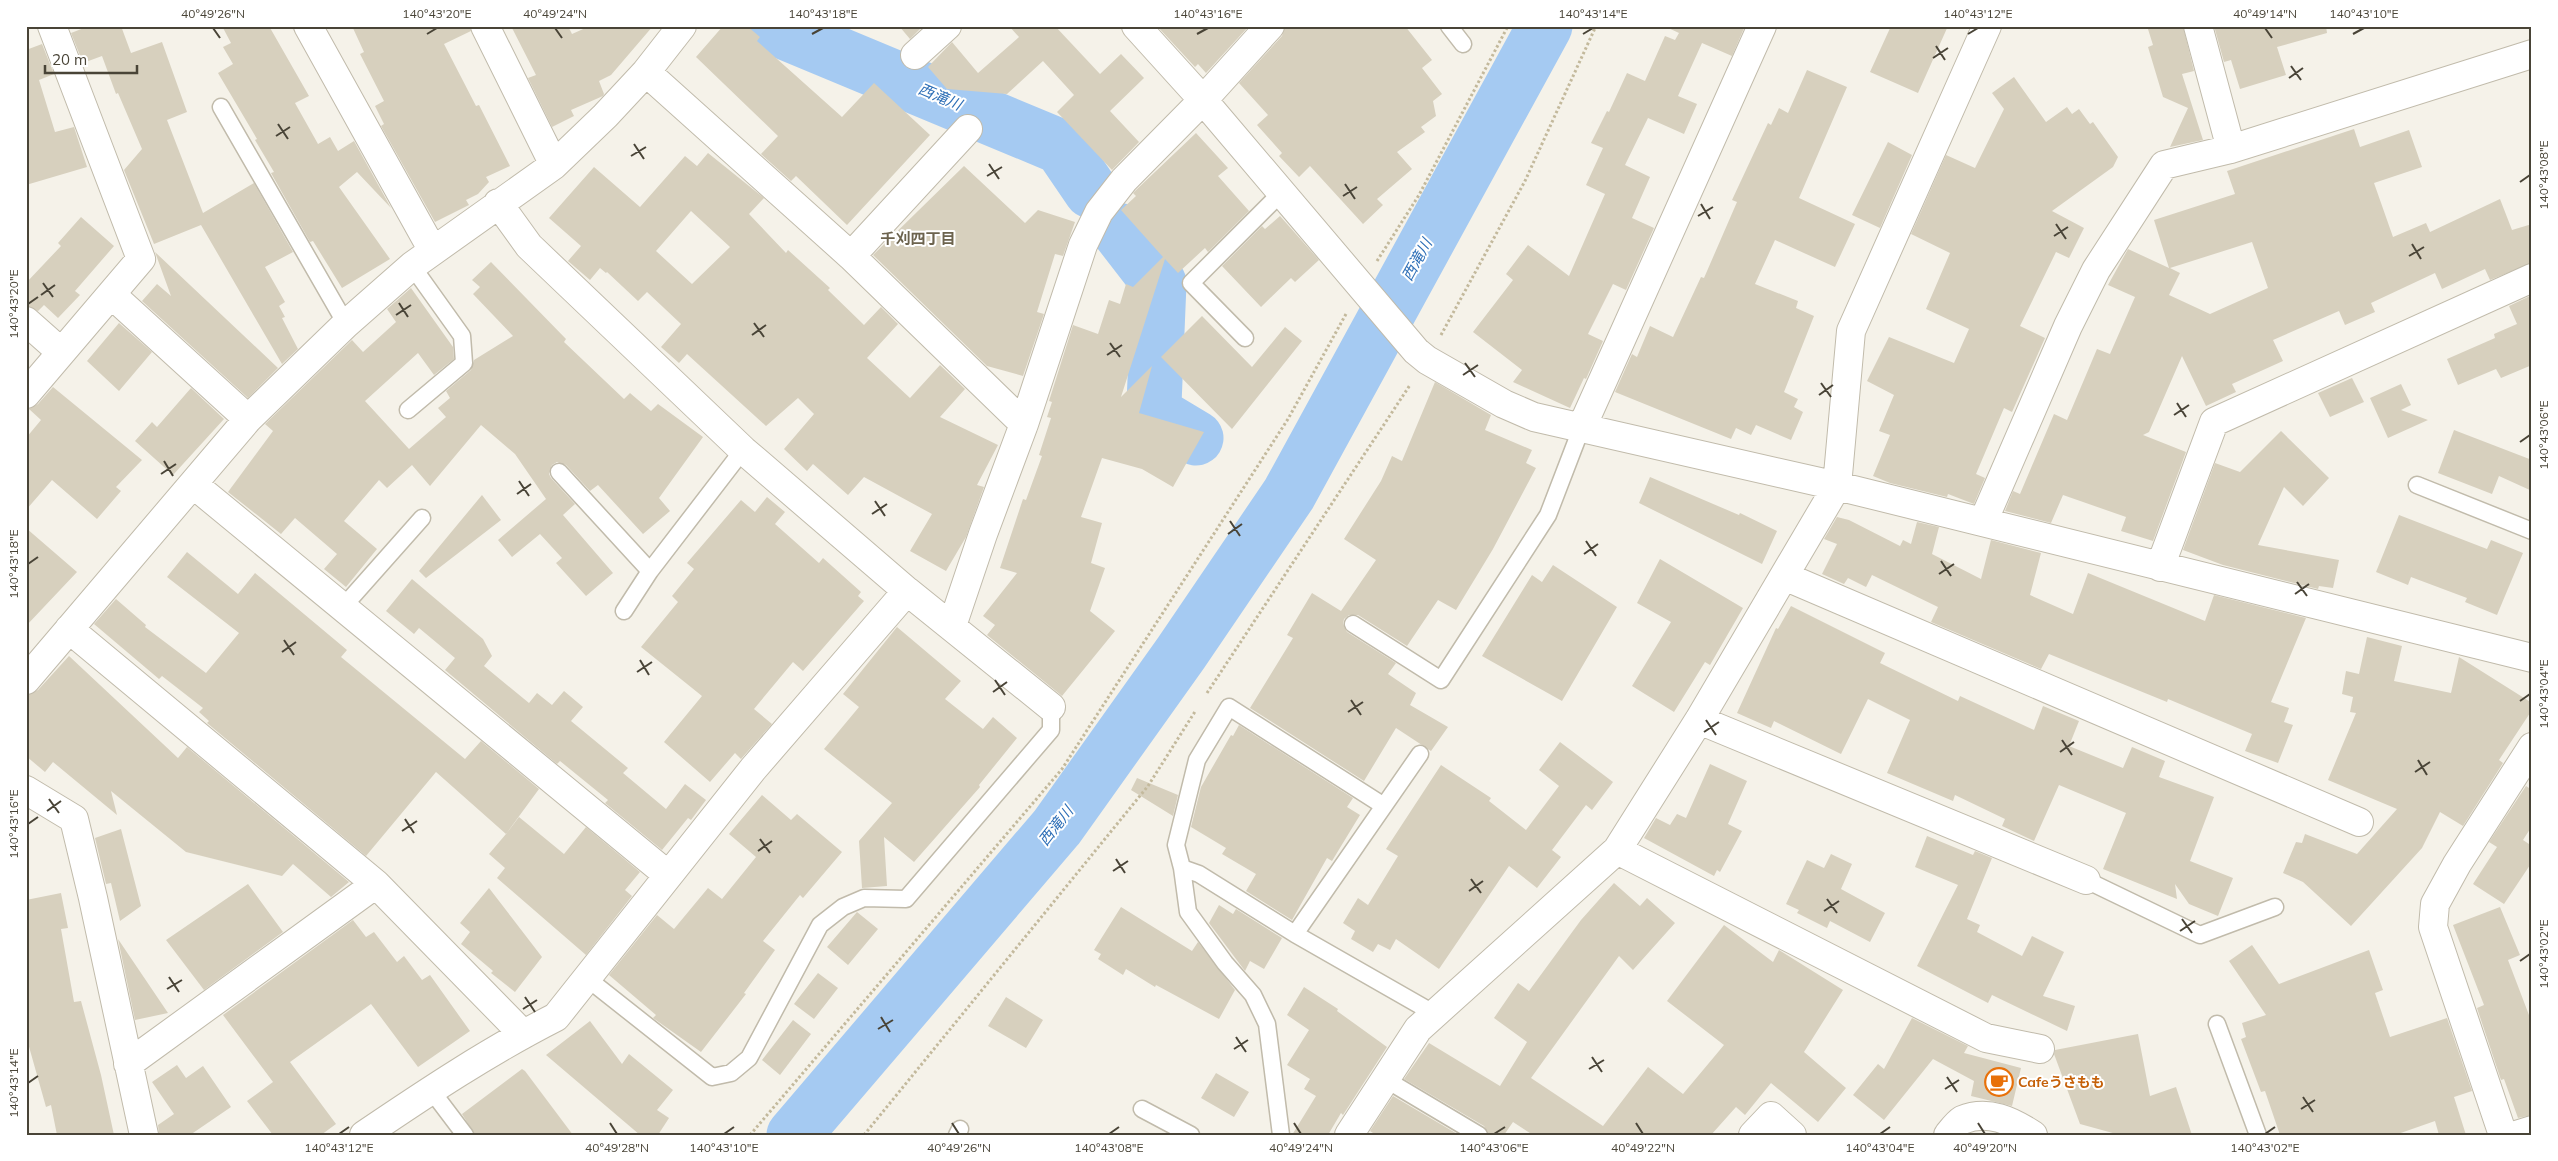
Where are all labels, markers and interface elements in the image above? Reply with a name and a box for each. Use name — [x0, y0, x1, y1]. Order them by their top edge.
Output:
text: 40°49'26"N — [181, 6, 245, 21]
text: 140°43'20"E — [402, 6, 472, 21]
text: 40°49'24"N — [523, 6, 587, 21]
text: 140°43'18"E — [788, 6, 858, 21]
text: 140°43'16"E — [1173, 6, 1243, 21]
text: 140°43'14"E — [1558, 6, 1628, 21]
text: 140°43'12"E — [1943, 6, 2013, 21]
text: 40°49'14"N — [2233, 6, 2297, 21]
text: 140°43'10"E — [2329, 6, 2399, 21]
scale bar — [45, 42, 138, 74]
text: 20 m — [52, 50, 87, 69]
water label: 西滝川 — [916, 79, 966, 115]
text: 140°43'08"E — [2536, 140, 2551, 210]
district label: 千刈四丁目 — [880, 229, 956, 248]
water label: 西滝川 — [1397, 234, 1437, 284]
text: 140°43'20"E — [6, 269, 21, 339]
text: 140°43'06"E — [2536, 400, 2551, 470]
text: 140°43'18"E — [6, 529, 21, 599]
text: 140°43'04"E — [2536, 659, 2551, 729]
text: 140°43'16"E — [6, 789, 21, 859]
water label: 西滝川 — [1034, 801, 1078, 849]
text: 140°43'02"E — [2536, 919, 2551, 989]
text: 140°43'14"E — [6, 1048, 21, 1118]
cafe icon: Cafeうさもも — [1984, 1067, 2014, 1097]
place label: Cafeうさもも — [2018, 1073, 2105, 1091]
text: 140°43'12"E — [304, 1140, 374, 1155]
text: 40°49'28"N — [585, 1140, 649, 1155]
text: 140°43'10"E — [689, 1140, 759, 1155]
text: 40°49'26"N — [927, 1140, 991, 1155]
text: 140°43'08"E — [1074, 1140, 1144, 1155]
text: 40°49'24"N — [1269, 1140, 1333, 1155]
text: 140°43'06"E — [1459, 1140, 1529, 1155]
text: 40°49'22"N — [1611, 1140, 1675, 1155]
text: 140°43'04"E — [1845, 1140, 1915, 1155]
text: 40°49'20"N — [1953, 1140, 2017, 1155]
text: 140°43'02"E — [2230, 1140, 2300, 1155]

